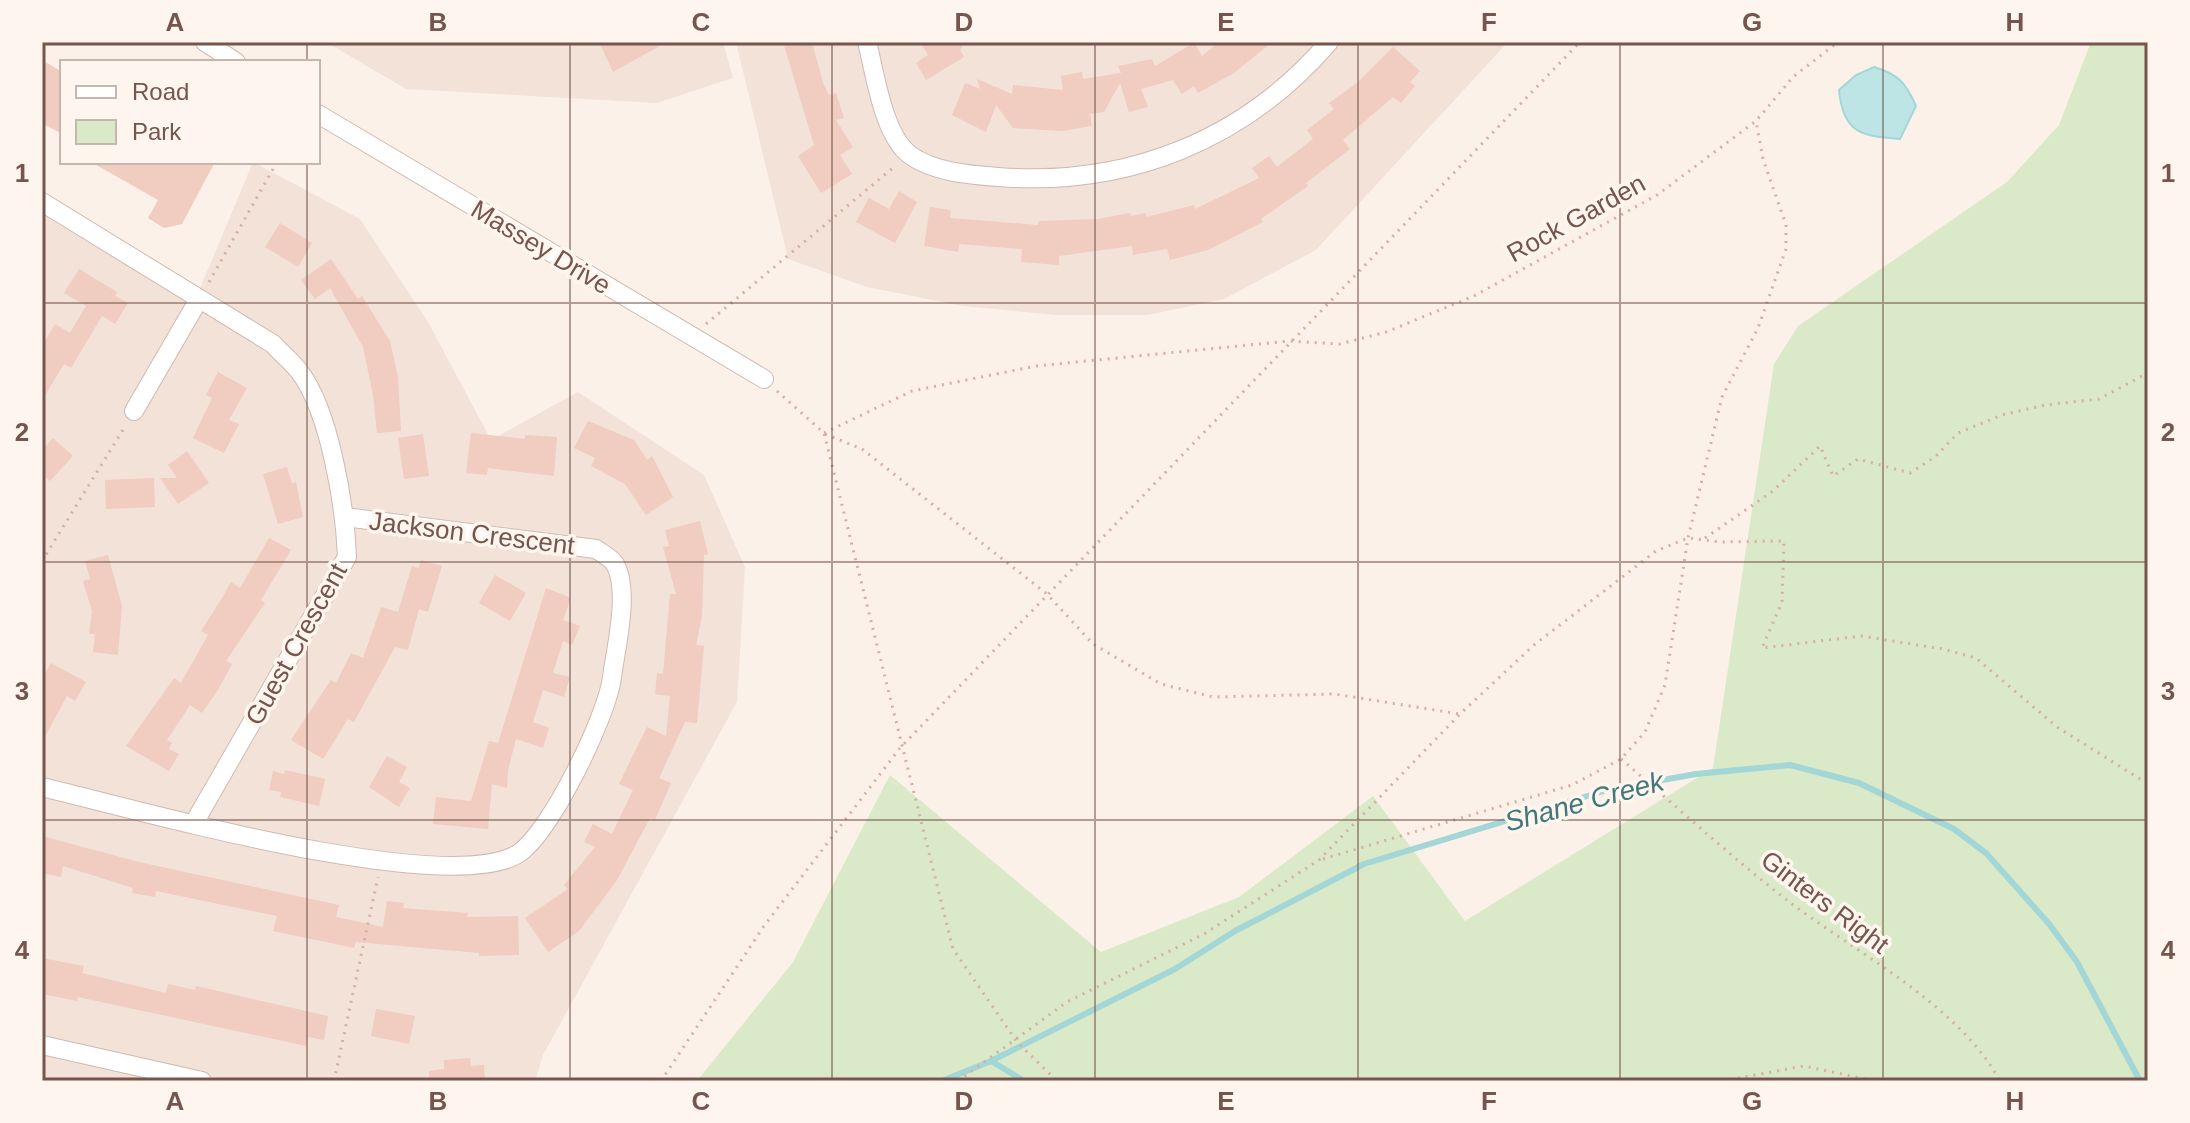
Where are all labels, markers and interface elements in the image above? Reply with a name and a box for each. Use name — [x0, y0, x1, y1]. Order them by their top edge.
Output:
text: A — [166, 7, 185, 37]
text: B — [429, 7, 447, 37]
text: C — [692, 7, 711, 37]
text: D — [955, 7, 973, 37]
text: E — [1217, 7, 1235, 37]
text: F — [1481, 7, 1497, 37]
text: G — [1742, 7, 1762, 37]
text: H — [2006, 7, 2024, 37]
legend — [60, 60, 320, 164]
text: Road — [132, 78, 189, 105]
text: Park — [132, 118, 182, 145]
text: 1 — [15, 158, 29, 188]
text: 1 — [2161, 158, 2175, 188]
street label: Rock Garden — [1502, 168, 1650, 268]
street label: Massey Drive — [466, 194, 616, 300]
text: 2 — [15, 417, 29, 447]
text: 2 — [2161, 417, 2175, 447]
street label: Jackson Crescent — [368, 506, 577, 561]
street label: Guest Crescent — [239, 557, 353, 730]
text: 3 — [15, 676, 29, 706]
text: 3 — [2161, 676, 2175, 706]
water label: Shane Creek — [1501, 765, 1669, 838]
street label: Ginters Right — [1755, 844, 1895, 960]
text: 4 — [15, 935, 30, 965]
text: 4 — [2161, 935, 2176, 965]
text: A — [166, 1086, 185, 1116]
text: B — [429, 1086, 447, 1116]
text: C — [692, 1086, 711, 1116]
text: D — [955, 1086, 973, 1116]
text: E — [1217, 1086, 1235, 1116]
text: F — [1481, 1086, 1497, 1116]
text: G — [1742, 1086, 1762, 1116]
text: H — [2006, 1086, 2024, 1116]

